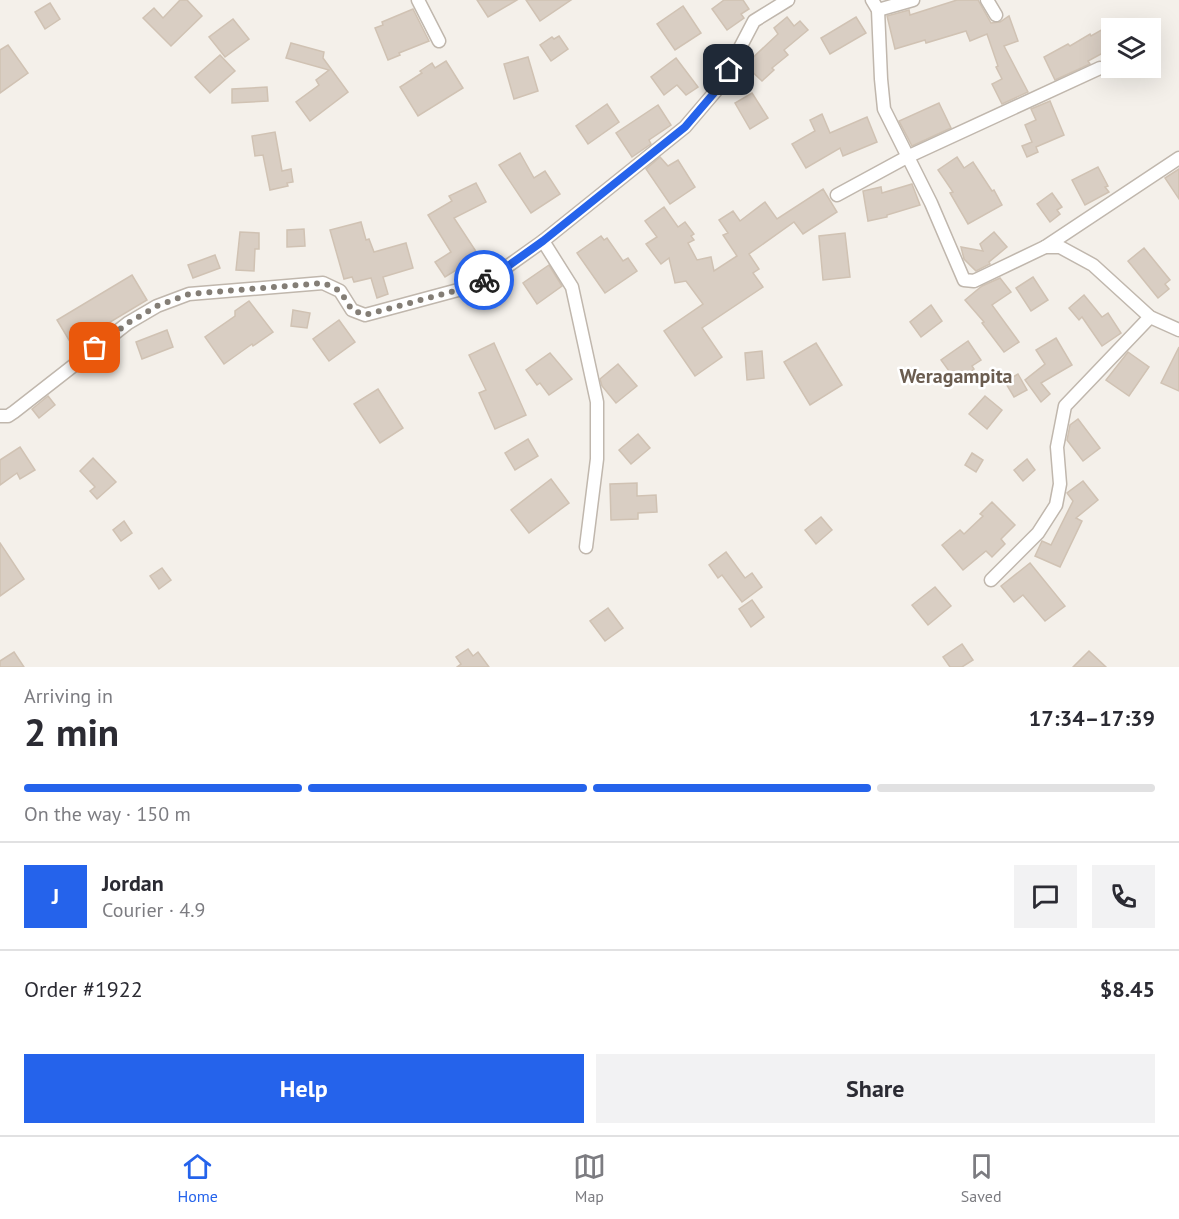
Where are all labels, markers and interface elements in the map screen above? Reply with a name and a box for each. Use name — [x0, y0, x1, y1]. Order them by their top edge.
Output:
map controls — [1101, 18, 1161, 78]
button: layers — [1101, 18, 1161, 78]
pin — [703, 44, 754, 95]
icon: home — [712, 53, 745, 86]
courier — [454, 250, 514, 310]
icon: bike — [468, 264, 501, 297]
pin — [69, 322, 120, 373]
icon: bag — [78, 331, 111, 364]
district label: Weragampita — [899, 363, 1013, 389]
text: Arriving in — [24, 683, 113, 709]
text: 17:34–17:39 — [1029, 704, 1155, 732]
text: 2 min — [24, 706, 119, 757]
text: On the way · 150 m — [24, 801, 191, 827]
button: chat — [1014, 865, 1077, 928]
button: phone — [1092, 865, 1155, 928]
text: Jordan — [102, 869, 164, 897]
text: J — [52, 882, 59, 910]
text: Courier · 4.9 — [102, 897, 205, 923]
text: Order #1922 — [24, 975, 143, 1003]
text: $8.45 — [1100, 975, 1155, 1003]
button: Help — [24, 1054, 584, 1123]
button: Share — [596, 1054, 1155, 1123]
tab: Home — [177, 1150, 218, 1206]
tab: Map — [573, 1150, 606, 1206]
tab: Saved — [961, 1150, 1002, 1206]

